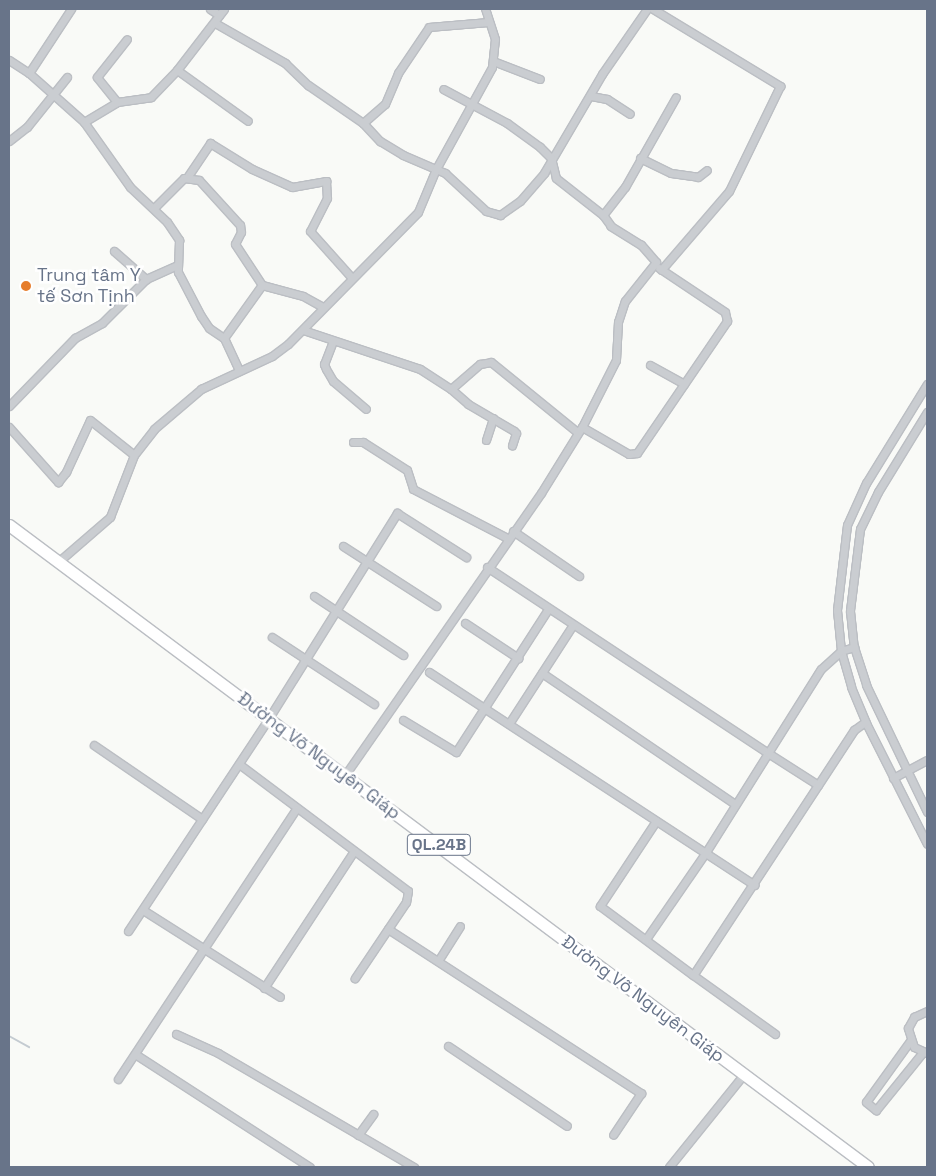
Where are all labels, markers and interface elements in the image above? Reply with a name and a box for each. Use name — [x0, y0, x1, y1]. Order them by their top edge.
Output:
place label: Trung tâm Y tế Sơn Tịnh — [37, 265, 141, 308]
marker: Trung tâm Y tế Sơn Tịnh — [19, 279, 33, 293]
street label: Đường Võ Nguyên Giáp — [233, 688, 405, 824]
road number: QL.24B — [406, 832, 472, 858]
street label: Đường Võ Nguyên Giáp — [557, 931, 729, 1067]

